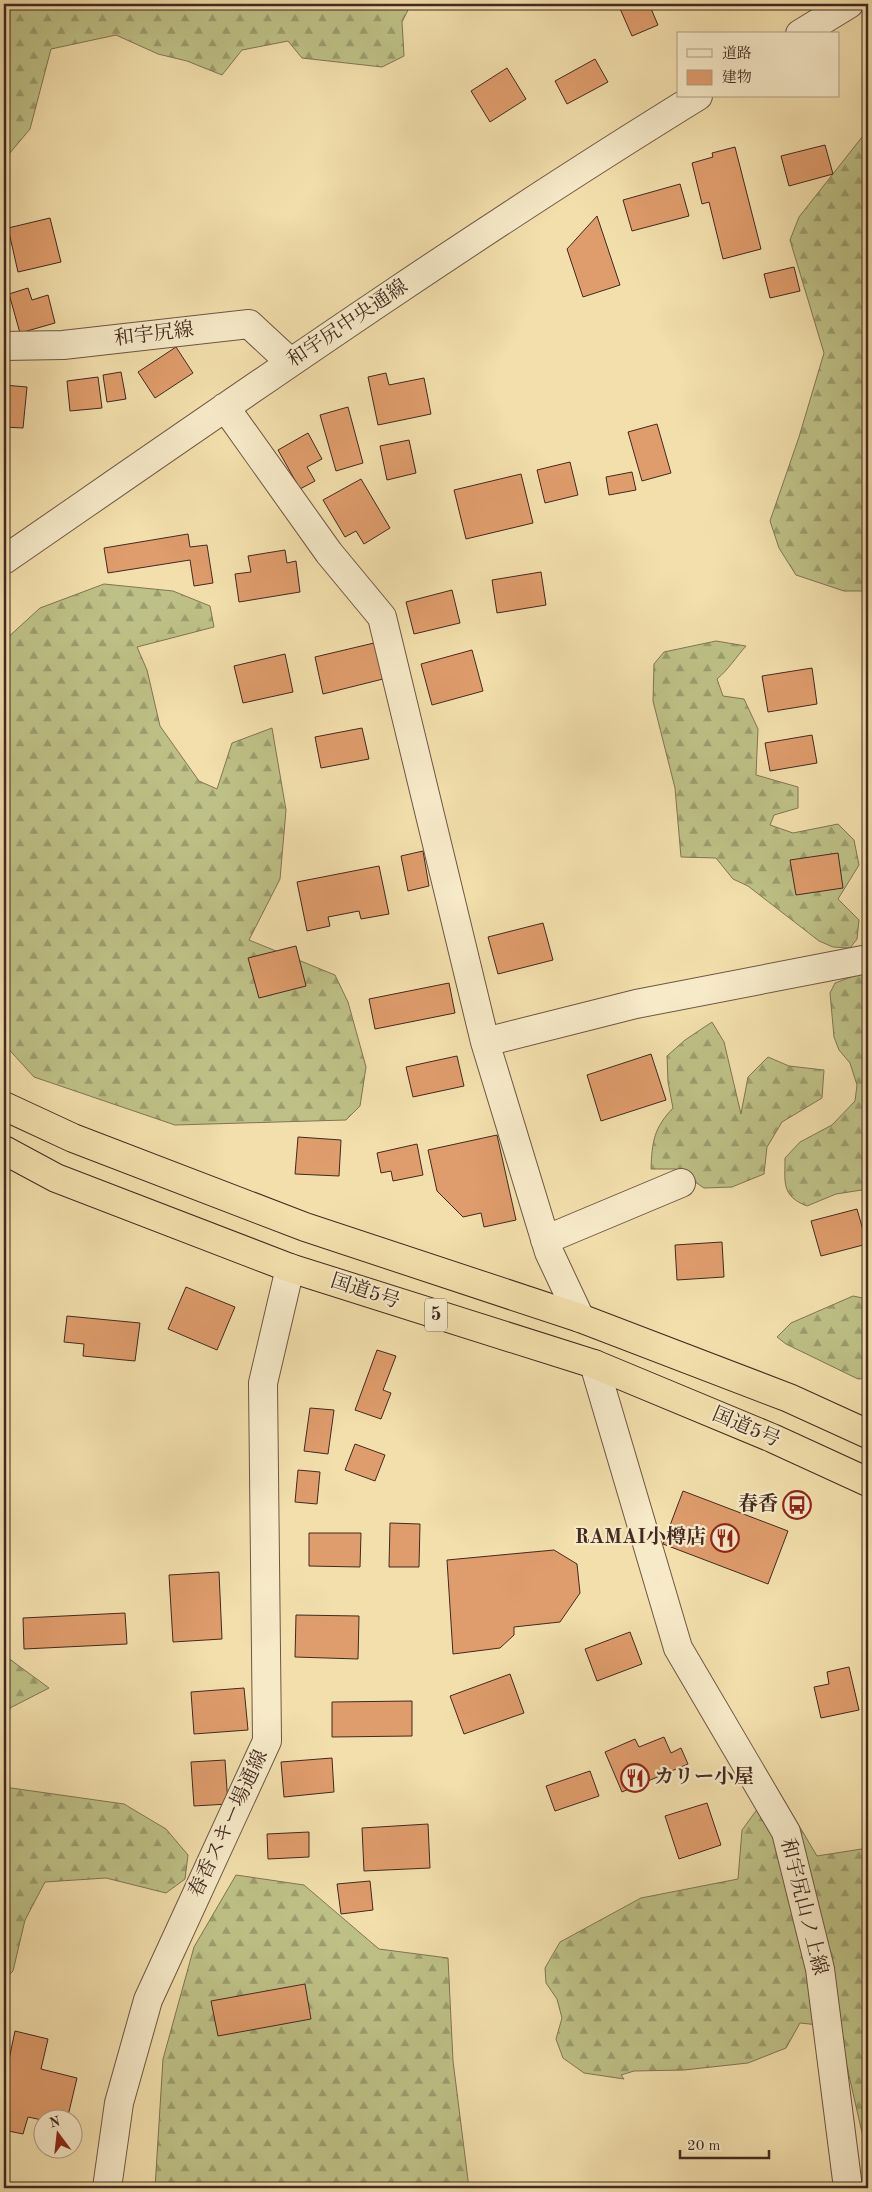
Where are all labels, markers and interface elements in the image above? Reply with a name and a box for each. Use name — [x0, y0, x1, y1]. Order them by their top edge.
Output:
legend — [677, 32, 840, 98]
text: 道路 — [722, 45, 752, 62]
text: 建物 — [722, 69, 752, 86]
street label: 和宇尻中央通線 — [283, 275, 412, 371]
street label: 和宇尻線 — [113, 318, 195, 350]
street label: 国道5号 — [328, 1270, 403, 1313]
road number: 5 — [425, 1298, 447, 1332]
street label: 国道5号 — [709, 1403, 784, 1451]
bus stop icon: 春香 — [782, 1490, 812, 1520]
place label: 春香 — [738, 1492, 778, 1515]
restaurant icon: RAMAI小樽店 — [710, 1523, 740, 1553]
place label: RAMAI小樽店 — [575, 1525, 706, 1548]
street label: 春香スキー場通線 — [184, 1746, 272, 1901]
restaurant icon: カリー小屋 — [620, 1763, 650, 1793]
place label: カリー小屋 — [654, 1766, 754, 1788]
street label: 和宇尻山ノ上線 — [776, 1836, 832, 1977]
north arrow — [32, 2110, 82, 2160]
text: N — [48, 2114, 62, 2131]
scale bar — [680, 2127, 768, 2159]
text: 20 m — [687, 2139, 721, 2154]

